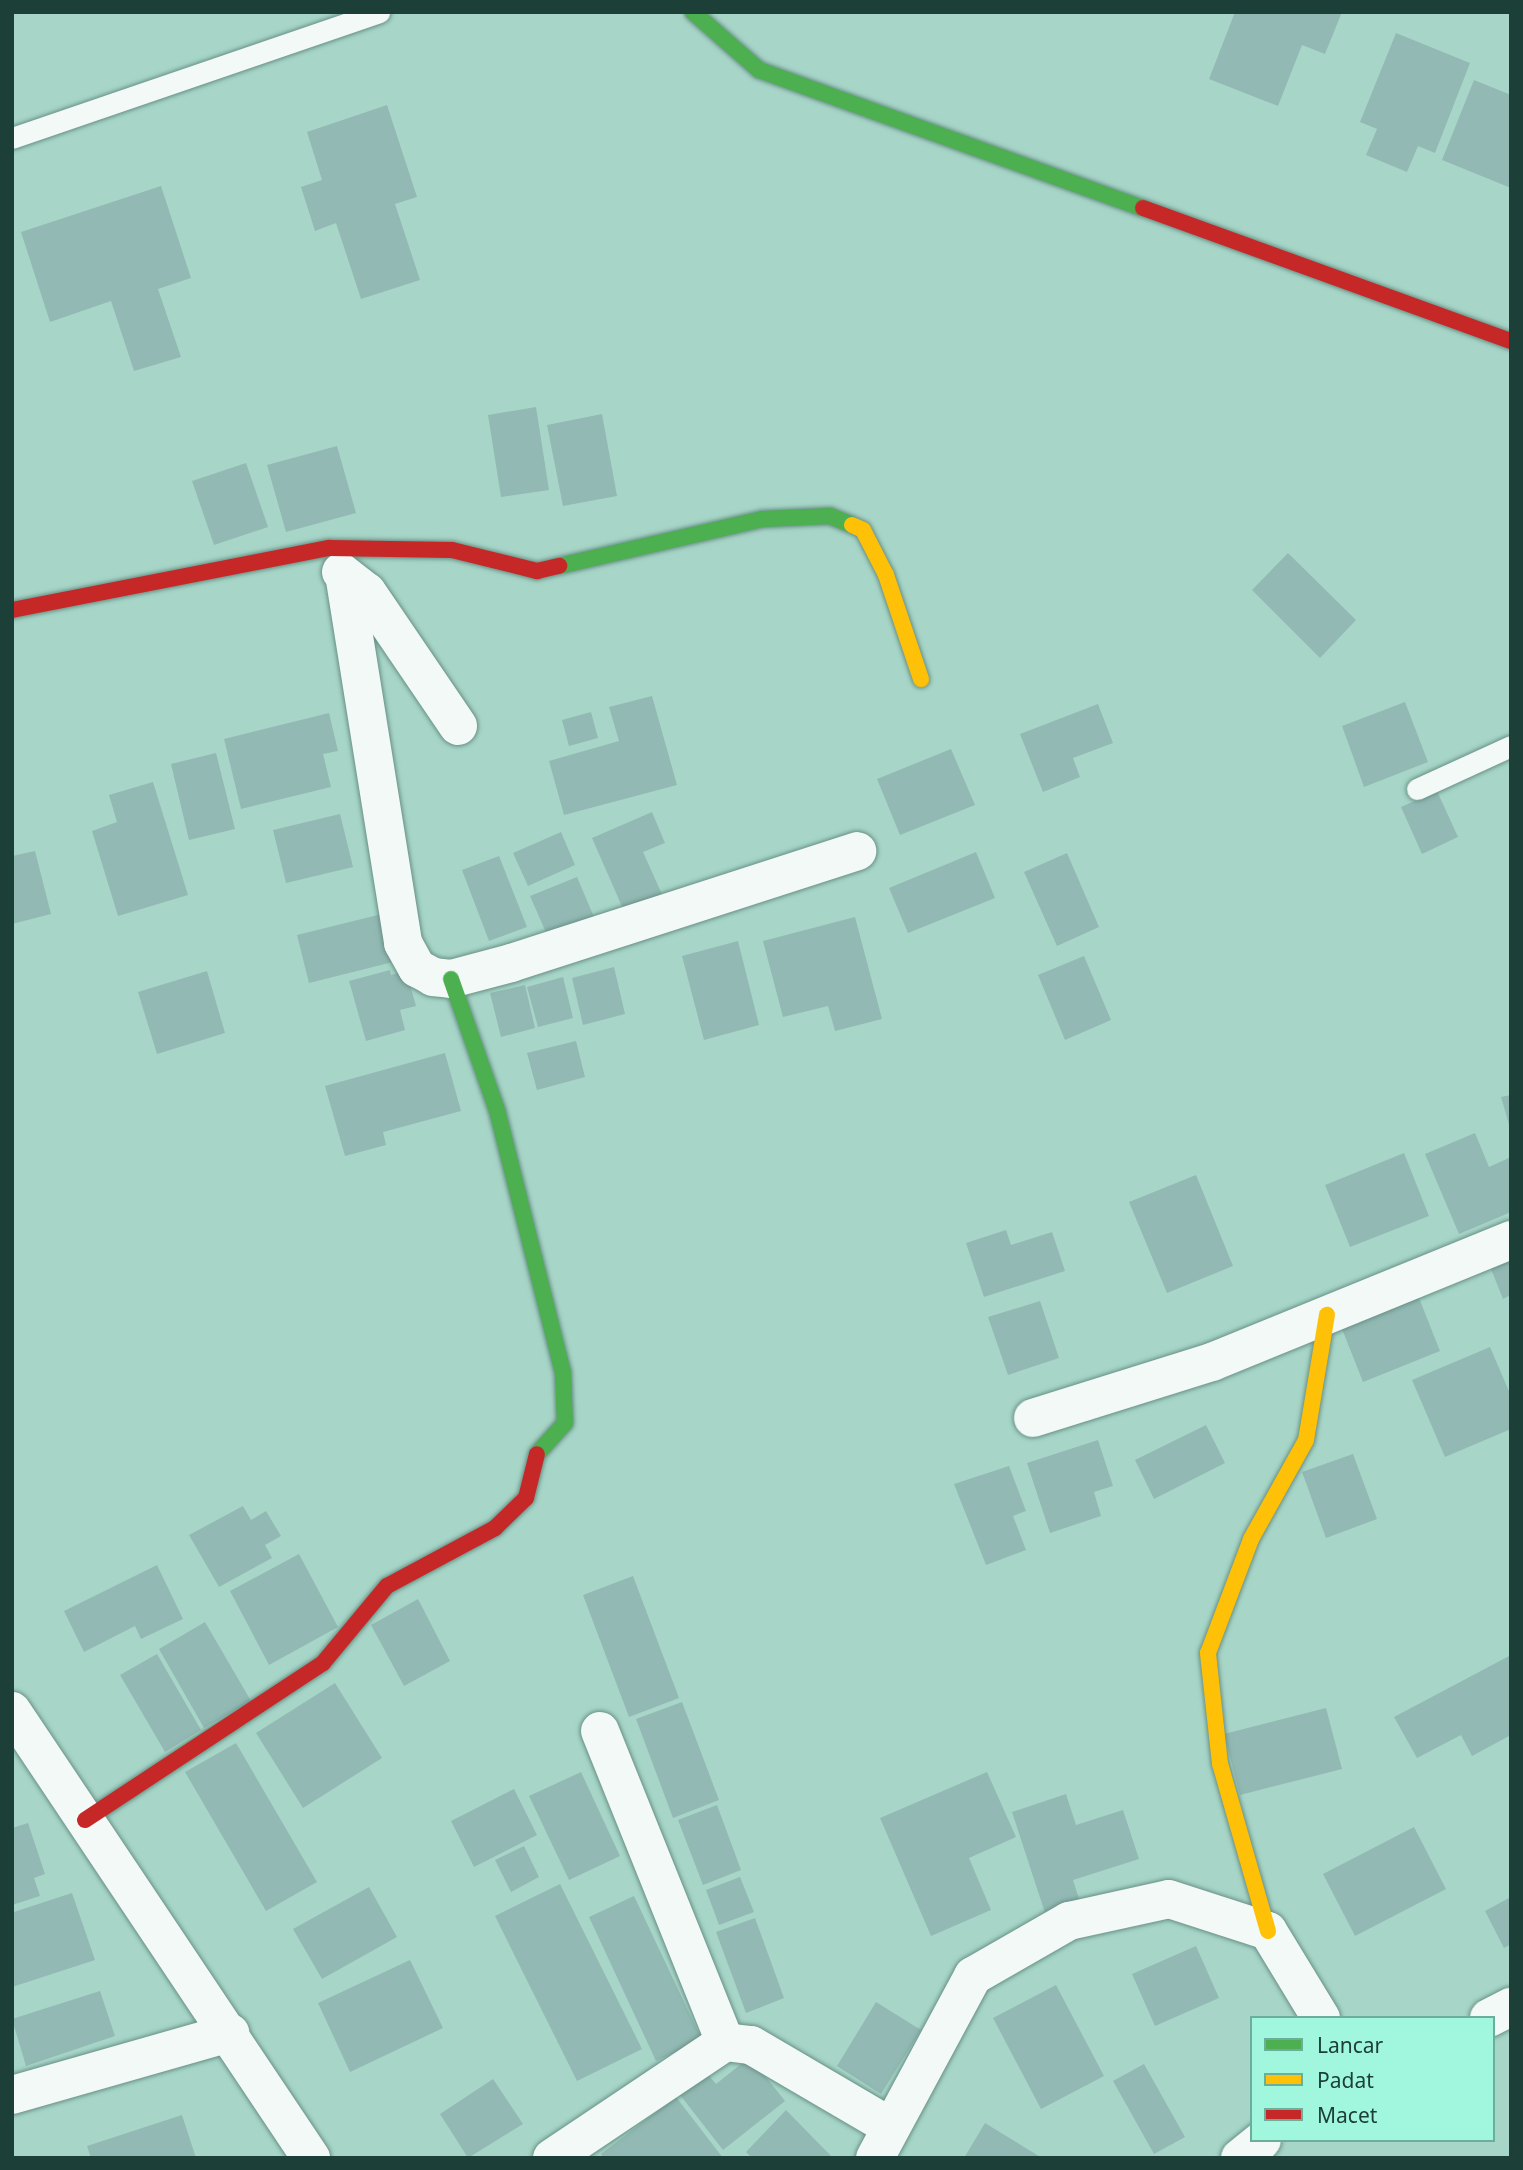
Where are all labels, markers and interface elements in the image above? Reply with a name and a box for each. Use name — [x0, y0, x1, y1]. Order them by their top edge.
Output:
legend — [1250, 2016, 1495, 2142]
text: Lancar — [1317, 2031, 1383, 2059]
text: Padat — [1317, 2066, 1374, 2094]
text: Macet — [1317, 2101, 1377, 2129]

